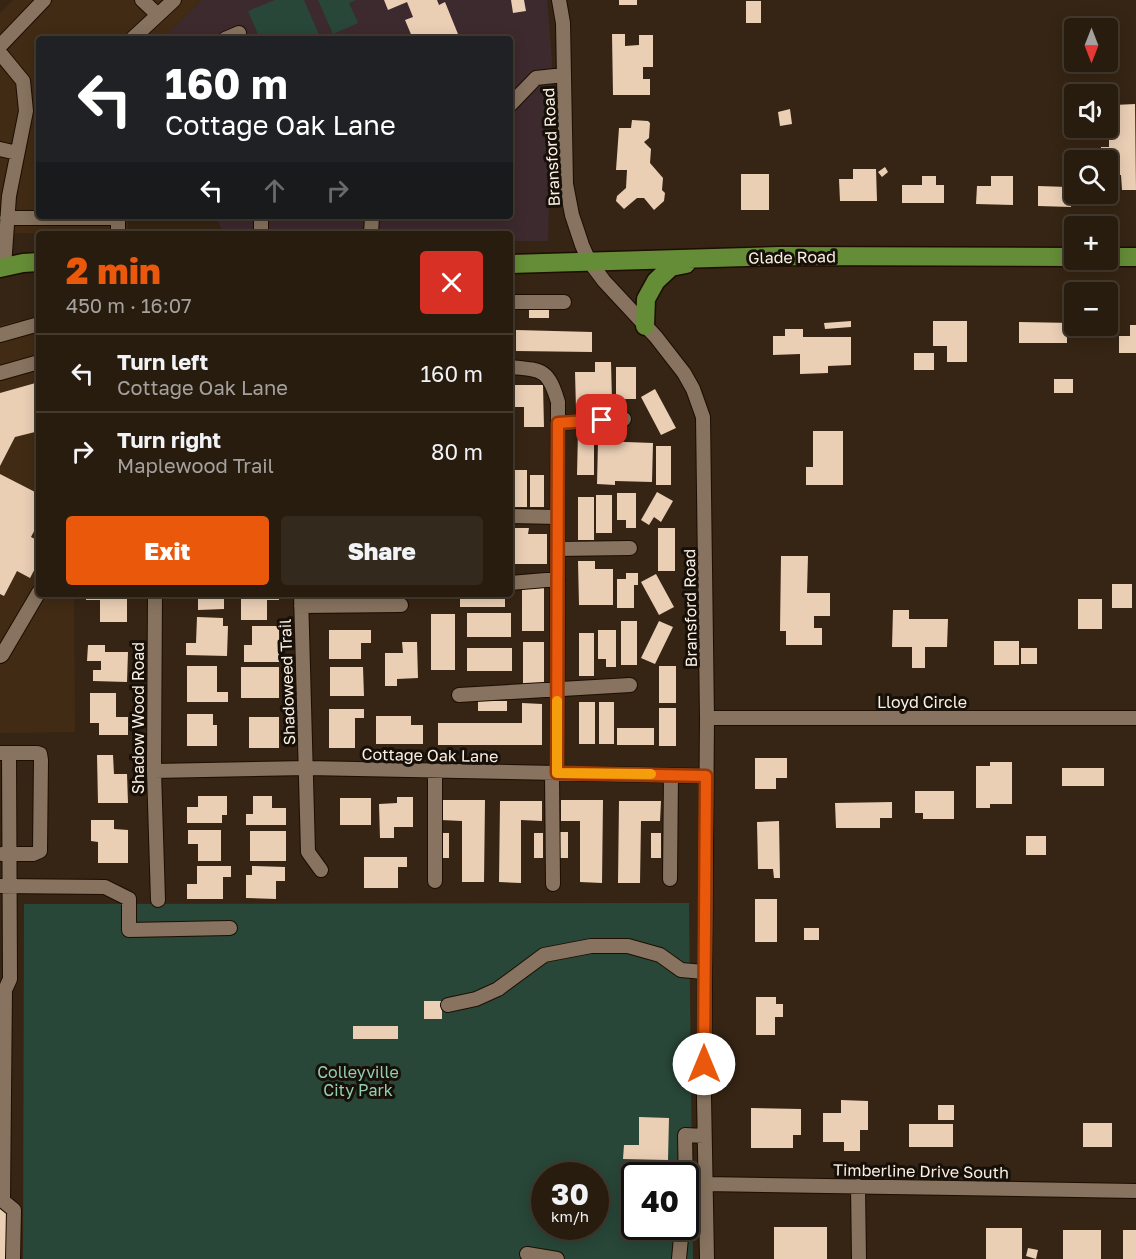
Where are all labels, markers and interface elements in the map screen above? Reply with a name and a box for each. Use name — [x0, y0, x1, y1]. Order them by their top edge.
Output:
north arrow — [1064, 18, 1118, 72]
map controls — [1064, 18, 1118, 336]
text: 160 m — [165, 58, 288, 108]
icon: left — [66, 60, 144, 138]
button: sound — [1064, 84, 1118, 138]
street label: Bransford Road — [538, 87, 564, 207]
text: Cottage Oak Lane — [165, 109, 396, 141]
button: search — [1064, 150, 1118, 204]
icon: left — [195, 174, 228, 207]
icon: ahead — [258, 174, 291, 207]
icon: right — [321, 174, 354, 207]
button: + — [1064, 216, 1118, 270]
street label: Glade Road — [748, 246, 836, 268]
text: 2 min — [66, 249, 161, 292]
button: close — [420, 251, 483, 314]
button: − — [1064, 282, 1118, 336]
text: 450 m · 16:07 — [66, 293, 192, 317]
text: Turn left — [117, 348, 208, 375]
icon: left — [66, 357, 99, 390]
text: 160 m — [420, 360, 483, 387]
text: Cottage Oak Lane — [117, 375, 288, 399]
pin — [576, 394, 627, 445]
icon: arrive — [585, 403, 618, 436]
text: Turn right — [117, 426, 221, 453]
icon: right — [66, 435, 99, 468]
text: 80 m — [431, 438, 483, 465]
text: Maplewood Trail — [117, 453, 274, 477]
button: Exit — [66, 516, 269, 585]
button: Share — [281, 516, 483, 585]
street label: Bransford Road — [679, 549, 701, 667]
street label: Shadoweed Trail — [275, 618, 299, 746]
street label: Shadow Wood Road — [128, 642, 148, 794]
street label: Lloyd Circle — [877, 692, 967, 712]
street label: Cottage Oak Lane — [362, 744, 498, 766]
position arrow — [672, 1032, 736, 1096]
park label: Colleyville City Park — [317, 1062, 399, 1100]
street label: Timberline Drive South — [833, 1159, 1009, 1183]
speed limit sign: 40 — [621, 1162, 699, 1240]
text: 30 — [551, 1176, 589, 1212]
text: km/h — [551, 1207, 589, 1225]

